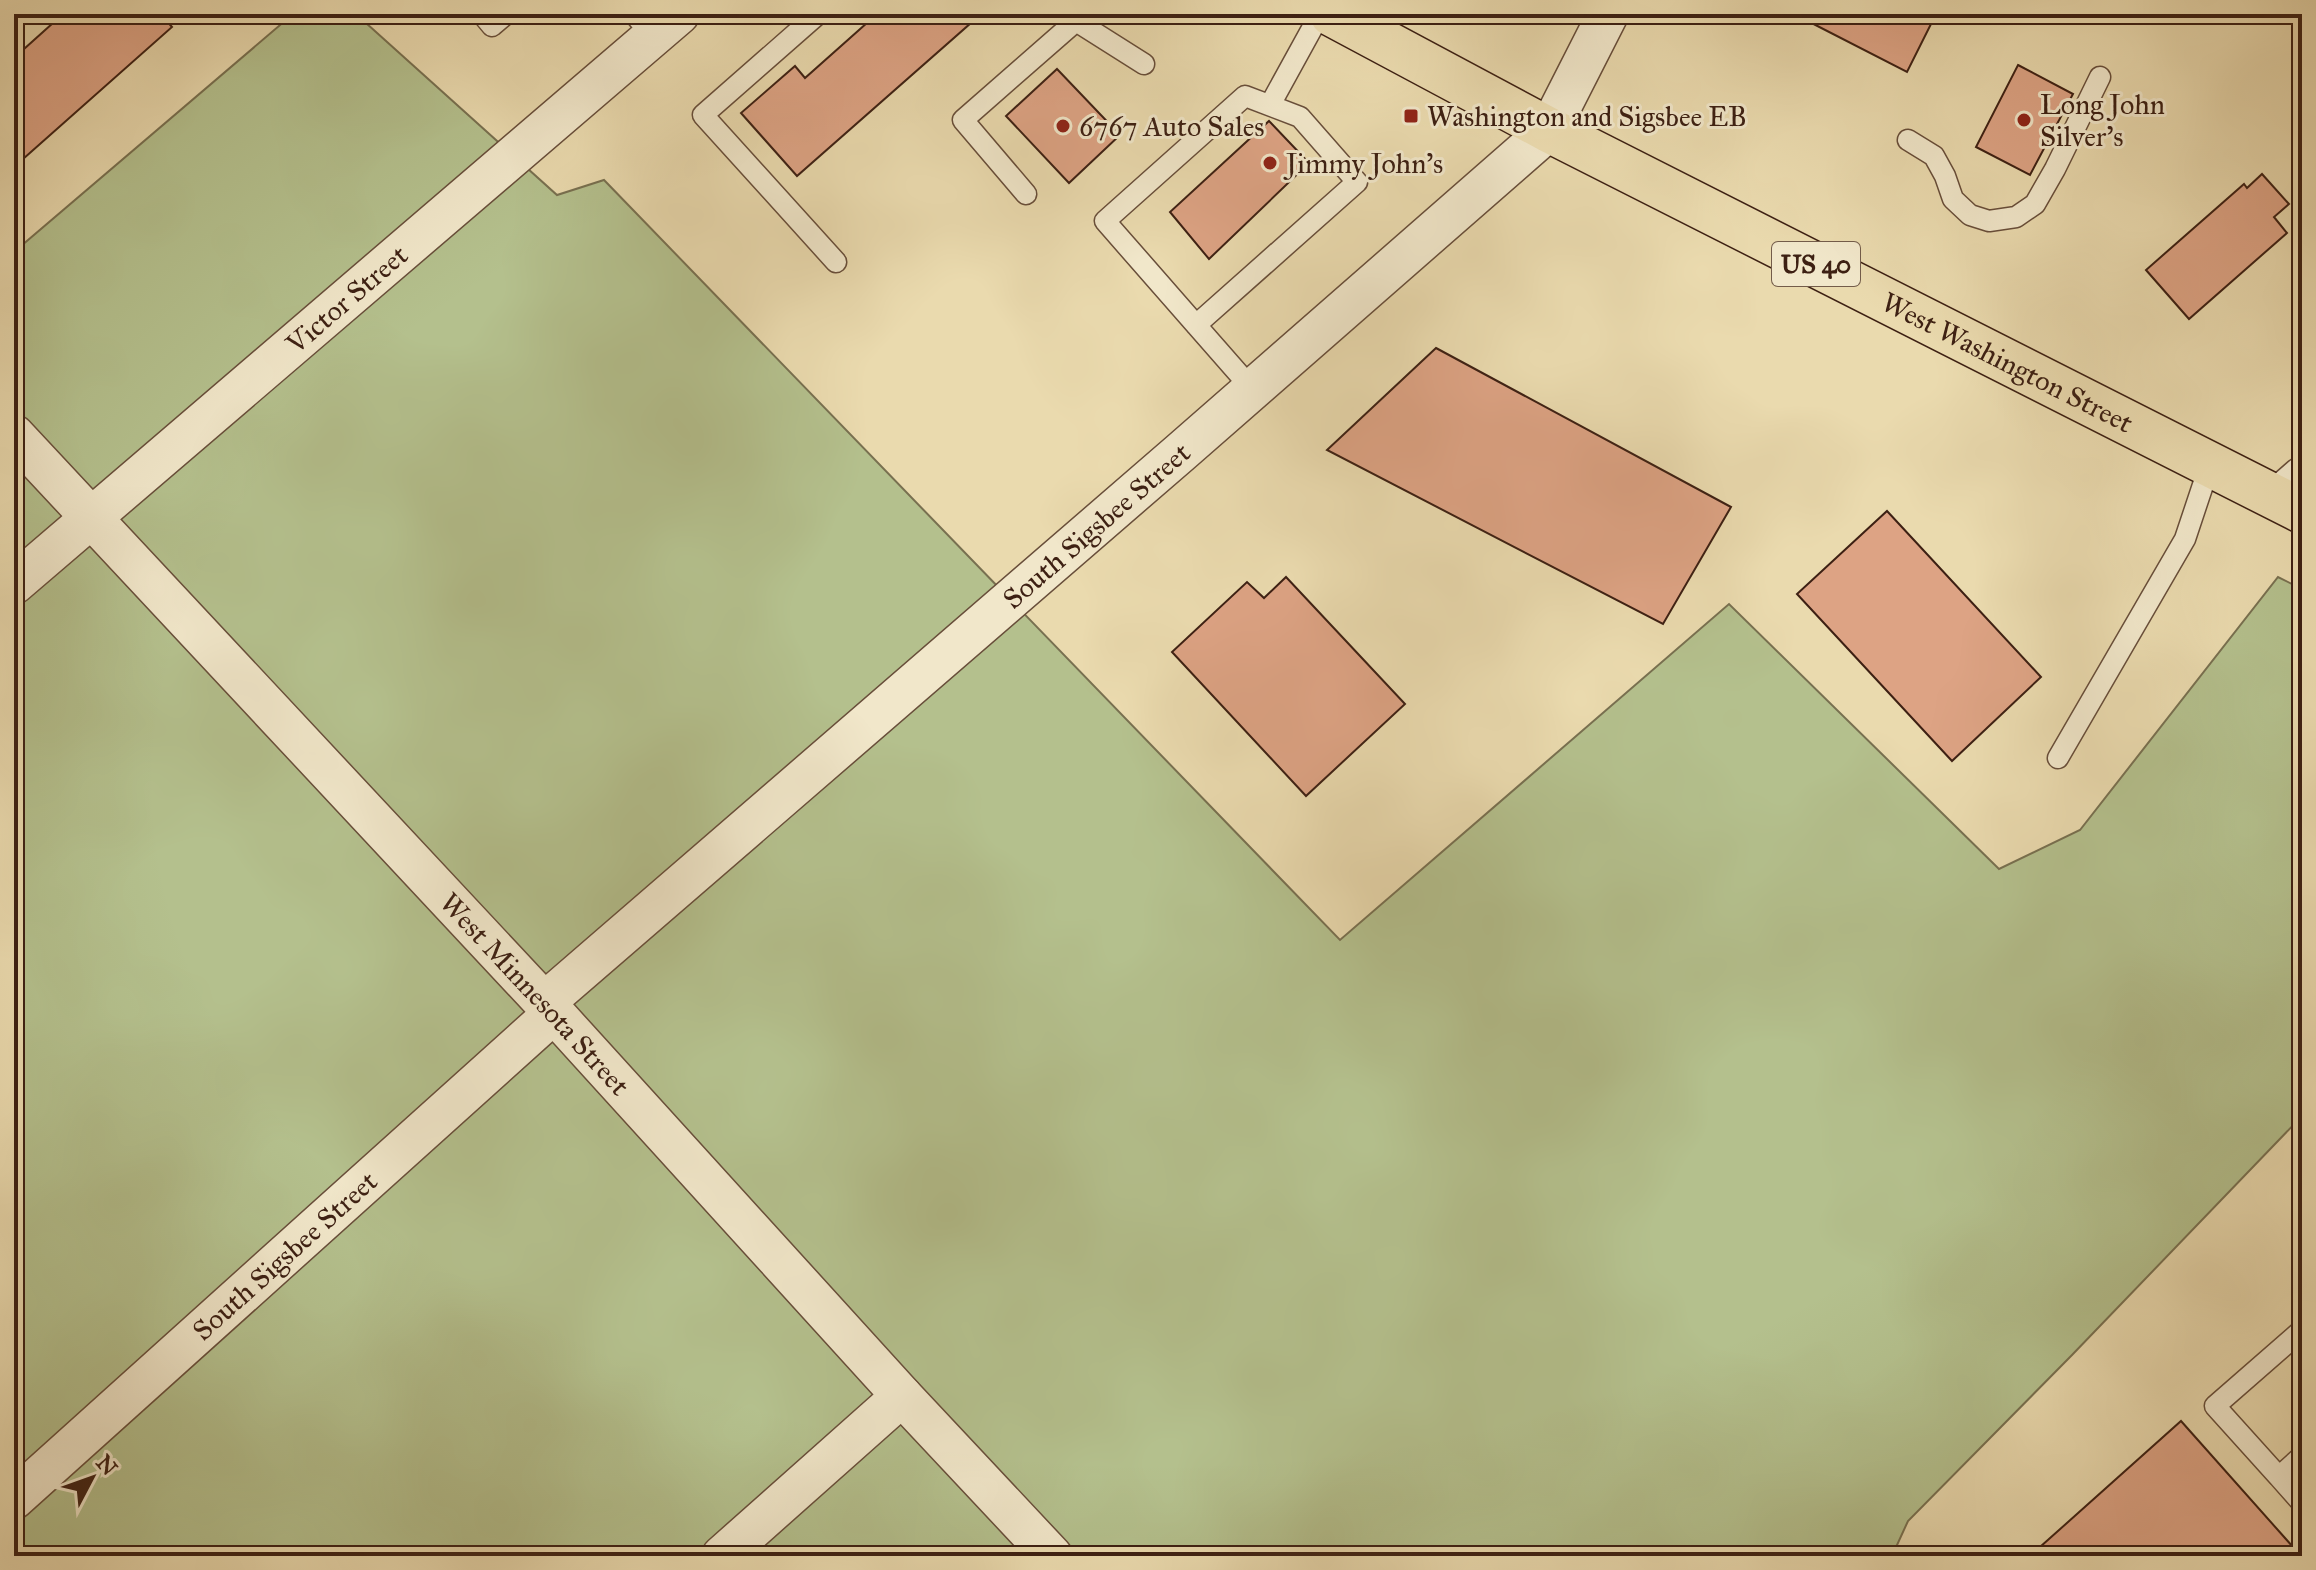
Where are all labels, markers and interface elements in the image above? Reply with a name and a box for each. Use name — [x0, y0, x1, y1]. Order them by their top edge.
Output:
place label: Long John Silver's — [2040, 87, 2165, 154]
place label: Washington and Sigsbee EB — [1427, 99, 1747, 134]
marker: Washington and Sigsbee EB — [1402, 107, 1420, 125]
place label: 6767 Auto Sales — [1079, 109, 1265, 144]
marker: Long John Silver's — [2015, 111, 2033, 129]
marker: 6767 Auto Sales — [1054, 117, 1072, 135]
place label: Jimmy John's — [1283, 146, 1443, 181]
marker: Jimmy John's — [1261, 154, 1279, 172]
street label: Victor Street — [278, 237, 415, 362]
road number: US 40 — [1772, 242, 1860, 286]
street label: West Washington Street — [1876, 284, 2139, 441]
street label: South Sigsbee Street — [996, 435, 1197, 616]
street label: West Minnesota Street — [432, 885, 637, 1103]
street label: South Sigsbee Street — [185, 1164, 385, 1348]
north arrow — [52, 1438, 132, 1518]
text: N — [90, 1449, 123, 1481]

